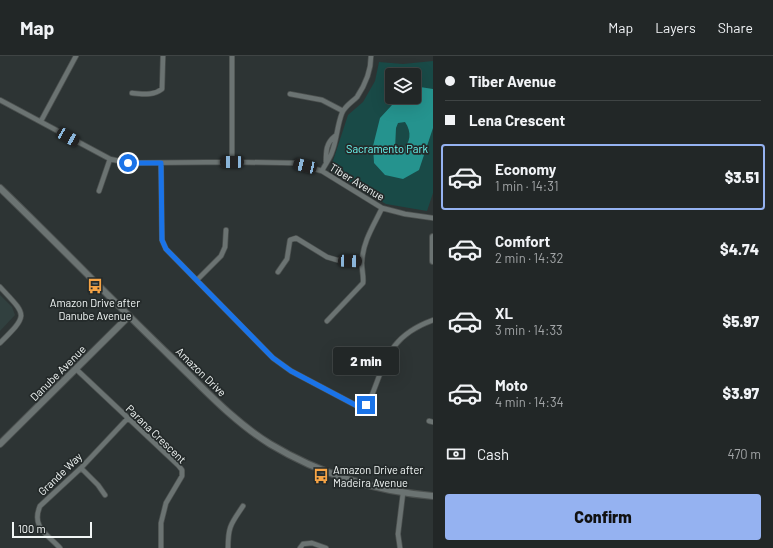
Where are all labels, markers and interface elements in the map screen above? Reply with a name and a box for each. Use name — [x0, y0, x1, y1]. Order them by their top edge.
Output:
text: Map — [20, 16, 54, 39]
text: Map — [608, 19, 633, 36]
text: Layers — [655, 19, 696, 36]
text: Share — [718, 19, 753, 36]
map controls — [385, 68, 421, 104]
button: layers — [385, 68, 421, 104]
text: Tiber Avenue — [469, 72, 556, 90]
text: Lena Crescent — [469, 111, 565, 129]
car — [55, 126, 81, 148]
park label: Sacramento Park — [346, 142, 428, 155]
route start — [119, 154, 137, 172]
car — [220, 156, 244, 168]
car — [292, 157, 318, 175]
icon: car — [447, 159, 483, 195]
street label: Tiber Avenue — [327, 160, 387, 203]
text: Economy — [495, 160, 556, 178]
text: $3.51 — [725, 168, 759, 186]
text: 1 min · 14:31 — [495, 178, 558, 194]
icon: car — [447, 231, 483, 267]
text: Comfort — [495, 232, 550, 250]
text: $4.74 — [720, 240, 759, 258]
text: 2 min · 14:32 — [495, 250, 563, 266]
car — [338, 255, 362, 267]
bus stop icon: Amazon Drive after Danube Avenue — [86, 277, 104, 295]
place label: Amazon Drive after Danube Avenue — [50, 296, 140, 322]
icon: car — [447, 303, 483, 339]
text: XL — [495, 304, 513, 322]
text: $5.97 — [723, 312, 759, 330]
text: 3 min · 14:33 — [495, 322, 563, 338]
street label: Danube Avenue — [27, 342, 88, 403]
street label: Amazon Drive — [173, 344, 229, 399]
callout: 2 min — [333, 347, 399, 375]
text: 2 min — [350, 353, 382, 369]
icon: car — [447, 375, 483, 411]
text: Moto — [495, 376, 528, 394]
text: $3.97 — [723, 384, 759, 402]
text: 4 min · 14:34 — [495, 394, 564, 410]
route end — [357, 396, 375, 414]
street label: Parana Crescent — [124, 402, 189, 466]
icon: cash — [445, 443, 467, 465]
text: Cash — [477, 445, 509, 463]
text: 470 m — [727, 446, 761, 462]
street label: Grande Way — [35, 450, 84, 498]
place label: Amazon Drive after Madeira Avenue — [333, 463, 423, 489]
bus stop icon: Amazon Drive after Madeira Avenue — [312, 467, 330, 485]
button: Confirm — [445, 494, 761, 540]
scale bar — [12, 520, 92, 539]
text: 100 m — [18, 522, 46, 535]

